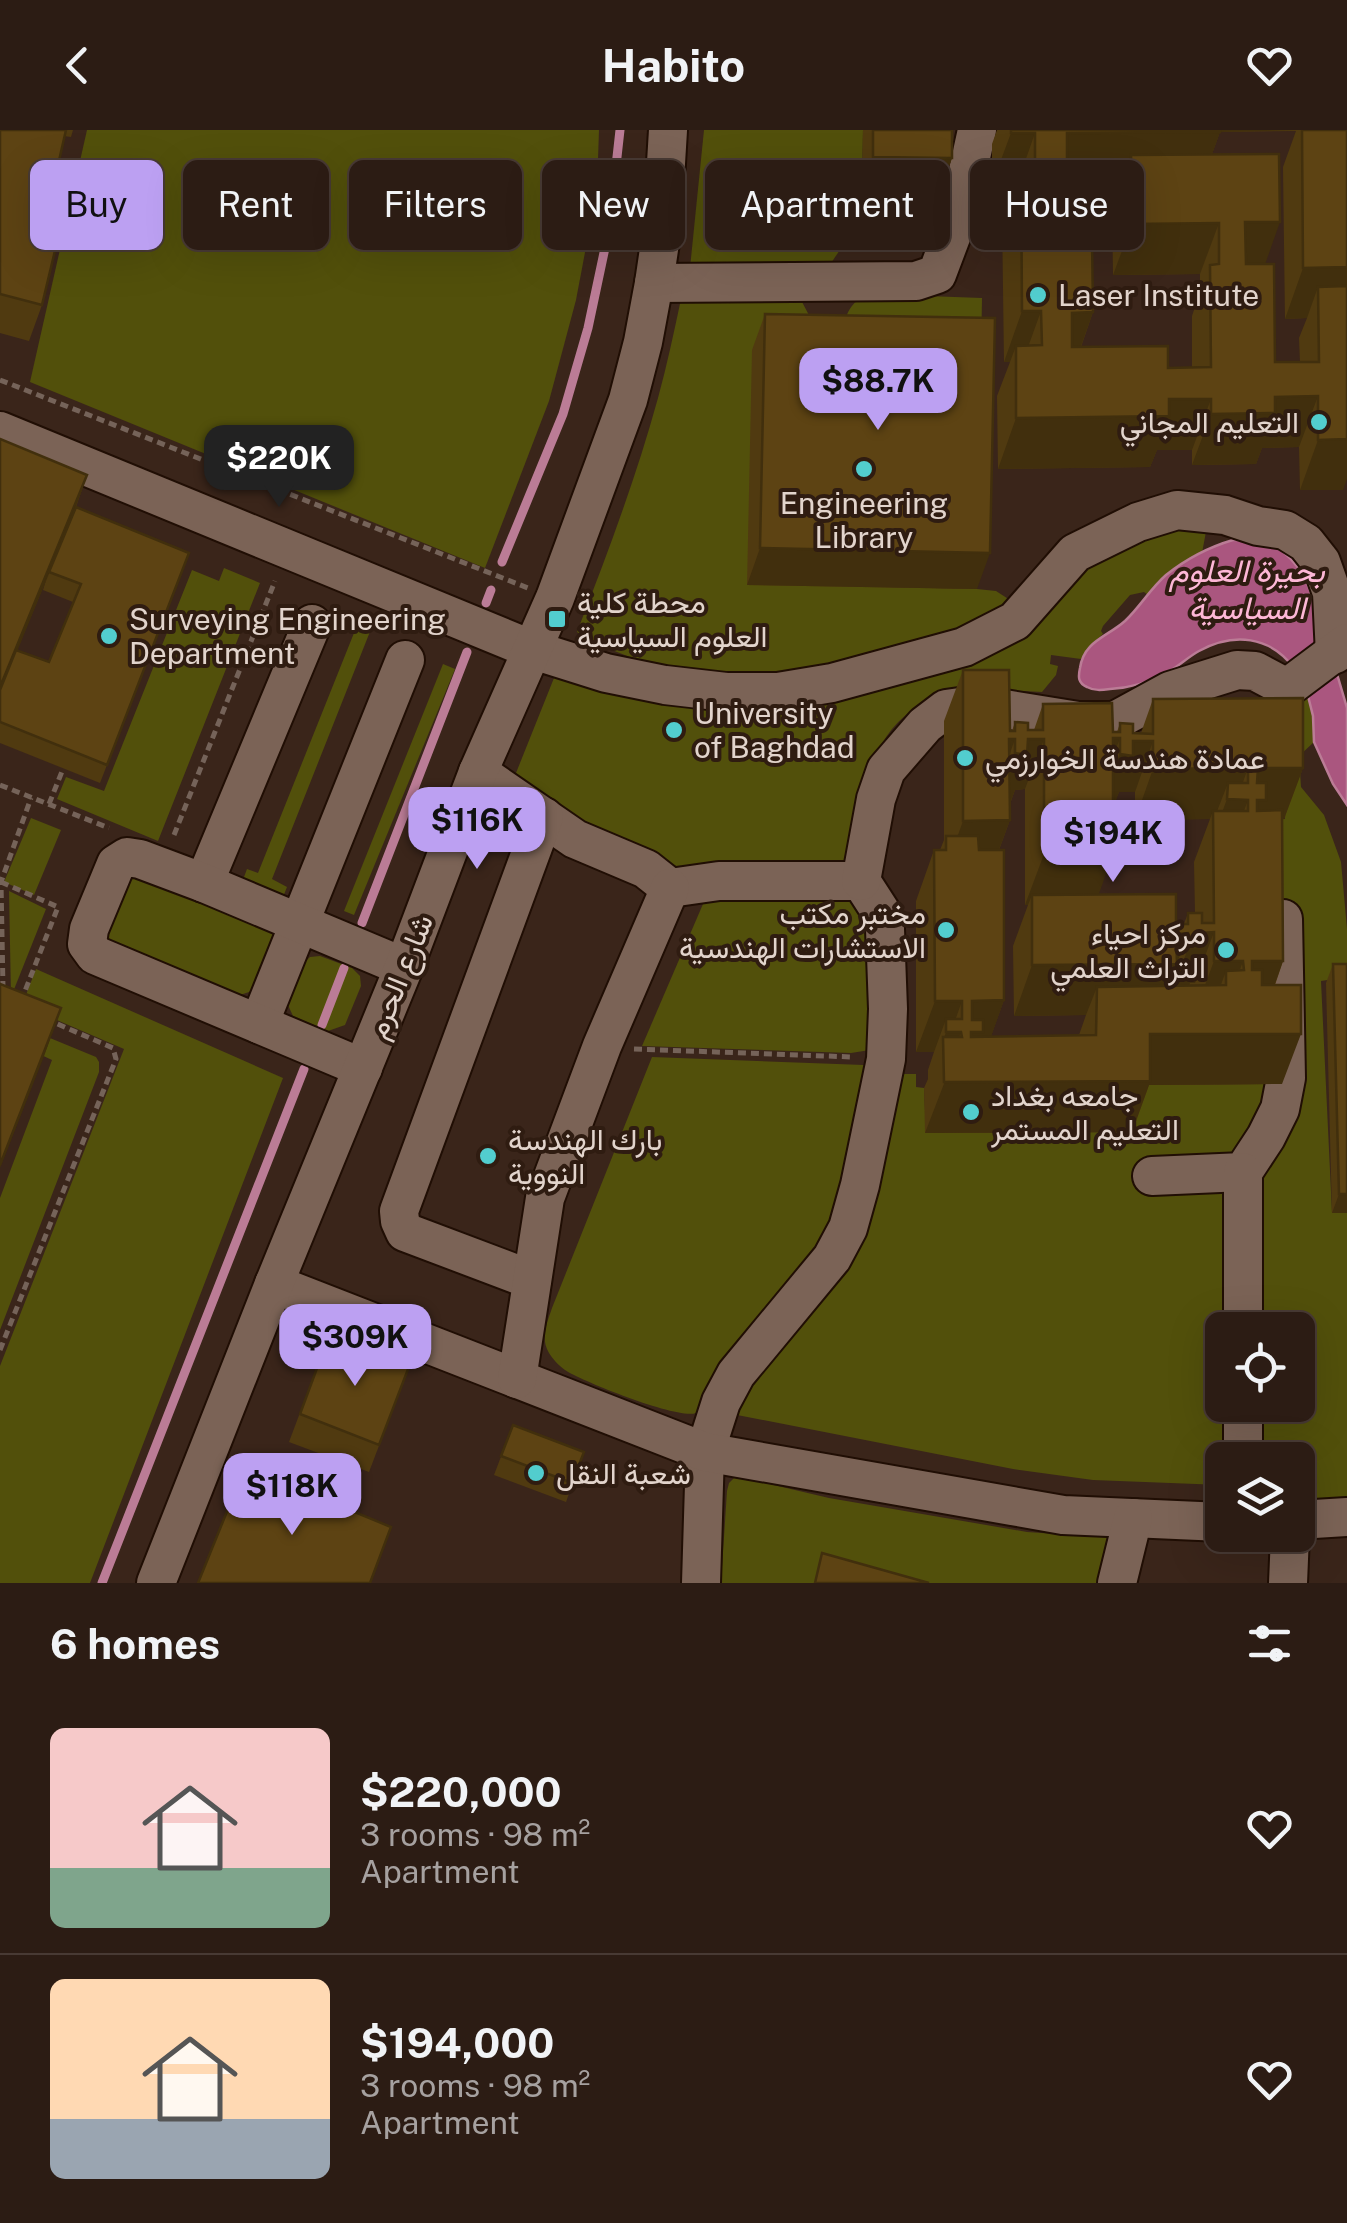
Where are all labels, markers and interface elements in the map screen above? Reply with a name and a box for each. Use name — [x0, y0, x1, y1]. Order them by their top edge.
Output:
icon: back — [50, 38, 105, 93]
icon: heart — [1242, 38, 1297, 93]
text: Habito — [602, 39, 745, 92]
chip: Buy — [30, 160, 163, 250]
chip: Rent — [183, 160, 329, 250]
chip: Filters — [349, 160, 522, 250]
chip: New — [542, 160, 685, 250]
chip: Apartment — [705, 160, 950, 250]
chip: House — [970, 160, 1144, 250]
place label: Laser Institute — [1058, 277, 1259, 313]
marker: Laser Institute — [1027, 284, 1049, 306]
pin: $88.7K — [797, 348, 959, 433]
text: $88.7K — [821, 362, 935, 399]
place label: التعليم المجاني — [1120, 404, 1299, 447]
marker: التعليم المجاني — [1308, 411, 1330, 433]
pin: $220K — [209, 425, 349, 510]
text: $220K — [226, 439, 332, 476]
marker: Engineering Library — [853, 458, 875, 480]
place label: Engineering Library — [780, 485, 948, 555]
water label: بحيرة العلوم السياسية — [1169, 552, 1326, 626]
place label: محطة كلية العلوم السياسية — [577, 584, 768, 656]
place label: Surveying Engineering Department — [129, 601, 446, 671]
marker: محطة كلية العلوم السياسية — [546, 608, 568, 630]
marker: Surveying Engineering Department — [98, 625, 120, 647]
place label: University of Baghdad — [694, 695, 855, 765]
marker: University of Baghdad — [663, 719, 685, 741]
place label: عمادة هندسة الخوارزمي — [985, 740, 1265, 783]
marker: عمادة هندسة الخوارزمي — [954, 747, 976, 769]
pin: $116K — [407, 787, 547, 872]
pin: $194K — [1043, 800, 1183, 885]
text: $116K — [430, 801, 524, 838]
text: $194K — [1063, 814, 1163, 851]
place label: مختبر مكتب الاستشارات الهندسية — [679, 895, 926, 966]
street label: شارع الحرم — [358, 909, 443, 1044]
place label: مركز احياء التراث العلمي — [1050, 915, 1206, 992]
marker: مختبر مكتب الاستشارات الهندسية — [935, 919, 957, 941]
marker: مركز احياء التراث العلمي — [1215, 939, 1237, 961]
place label: جامعه بغداد التعليم المستمر — [990, 1077, 1179, 1149]
marker: جامعه بغداد التعليم المستمر — [960, 1101, 982, 1123]
place label: بارك الهندسة النووية — [508, 1121, 662, 1192]
marker: بارك الهندسة النووية — [477, 1145, 499, 1167]
pin: $309K — [285, 1304, 425, 1389]
map controls — [1205, 1312, 1315, 1552]
button: locate — [1205, 1312, 1315, 1422]
text: $309K — [301, 1318, 409, 1355]
button: layers — [1205, 1442, 1315, 1552]
pin: $118K — [222, 1453, 362, 1538]
place label: شعبة النقل — [556, 1455, 691, 1491]
marker: شعبة النقل — [525, 1462, 547, 1484]
text: $118K — [245, 1467, 339, 1504]
icon: filters — [1242, 1616, 1297, 1671]
text: 6 homes — [50, 1619, 220, 1668]
text: $220,000 — [360, 1767, 562, 1816]
icon: home — [130, 1768, 250, 1888]
icon: heart — [1242, 1801, 1297, 1856]
text: 3 rooms · 98 m² — [360, 1816, 590, 1853]
text: Apartment — [360, 1853, 520, 1890]
text: $194,000 — [360, 2018, 554, 2067]
icon: home — [130, 2019, 250, 2139]
icon: heart — [1242, 2052, 1297, 2107]
text: 3 rooms · 98 m² — [360, 2067, 590, 2104]
text: Apartment — [360, 2104, 520, 2141]

